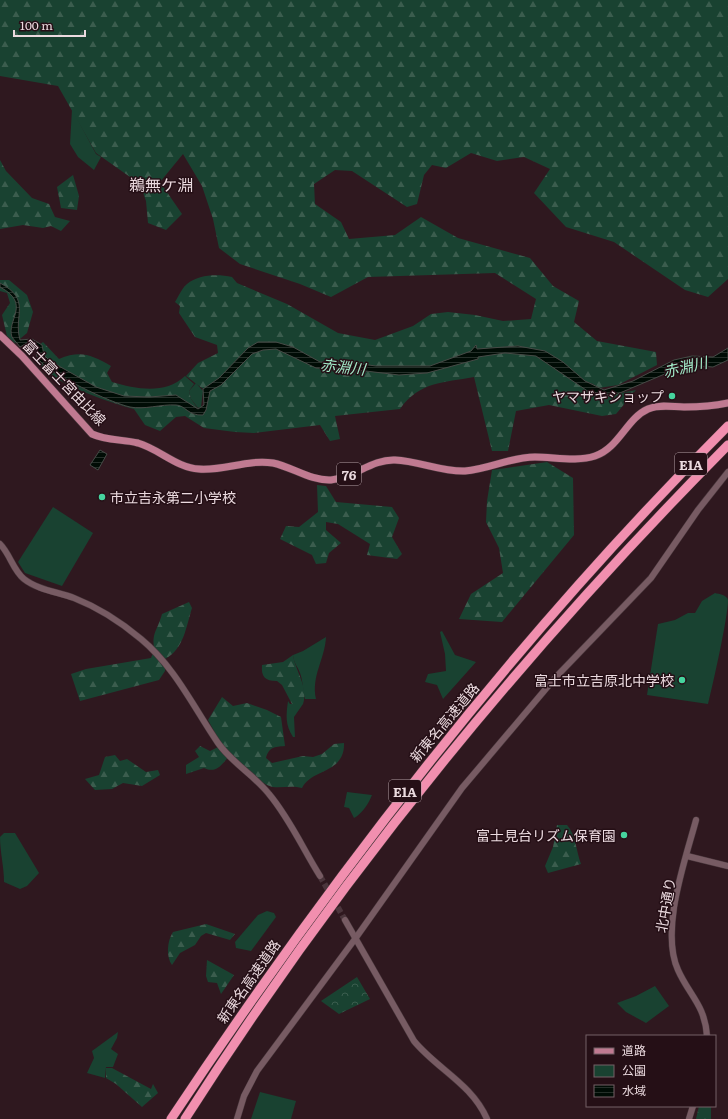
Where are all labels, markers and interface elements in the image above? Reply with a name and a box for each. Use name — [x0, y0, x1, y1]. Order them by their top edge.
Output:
scale bar — [14, 12, 85, 38]
text: 100 m — [20, 16, 53, 34]
district label: 鵜無ケ淵 — [129, 172, 193, 196]
street label: 富士富士宮由比線 — [19, 335, 111, 429]
water label: 赤淵川 — [660, 349, 711, 382]
water label: 赤淵川 — [319, 352, 369, 380]
place label: ヤマザキショップ — [552, 386, 664, 406]
marker: ヤマザキショップ — [667, 391, 677, 401]
road number: E1A — [675, 453, 707, 475]
road number: 76 — [337, 463, 361, 485]
place label: 市立吉永第二小学校 — [110, 487, 236, 507]
marker: 市立吉永第二小学校 — [97, 492, 107, 502]
place label: 富士市立吉原北中学校 — [534, 670, 674, 690]
marker: 富士市立吉原北中学校 — [677, 675, 687, 685]
street label: 新東名高速道路 — [405, 678, 483, 766]
road number: E1A — [389, 780, 421, 802]
place label: 富士見台リズム保育園 — [476, 825, 616, 845]
marker: 富士見台リズム保育園 — [619, 830, 629, 840]
street label: 北中通り — [650, 876, 680, 934]
street label: 新東名高速道路 — [212, 935, 284, 1027]
legend — [586, 1035, 716, 1107]
text: 道路 — [622, 1041, 646, 1059]
text: 公園 — [622, 1061, 646, 1079]
text: 水域 — [622, 1081, 646, 1099]

